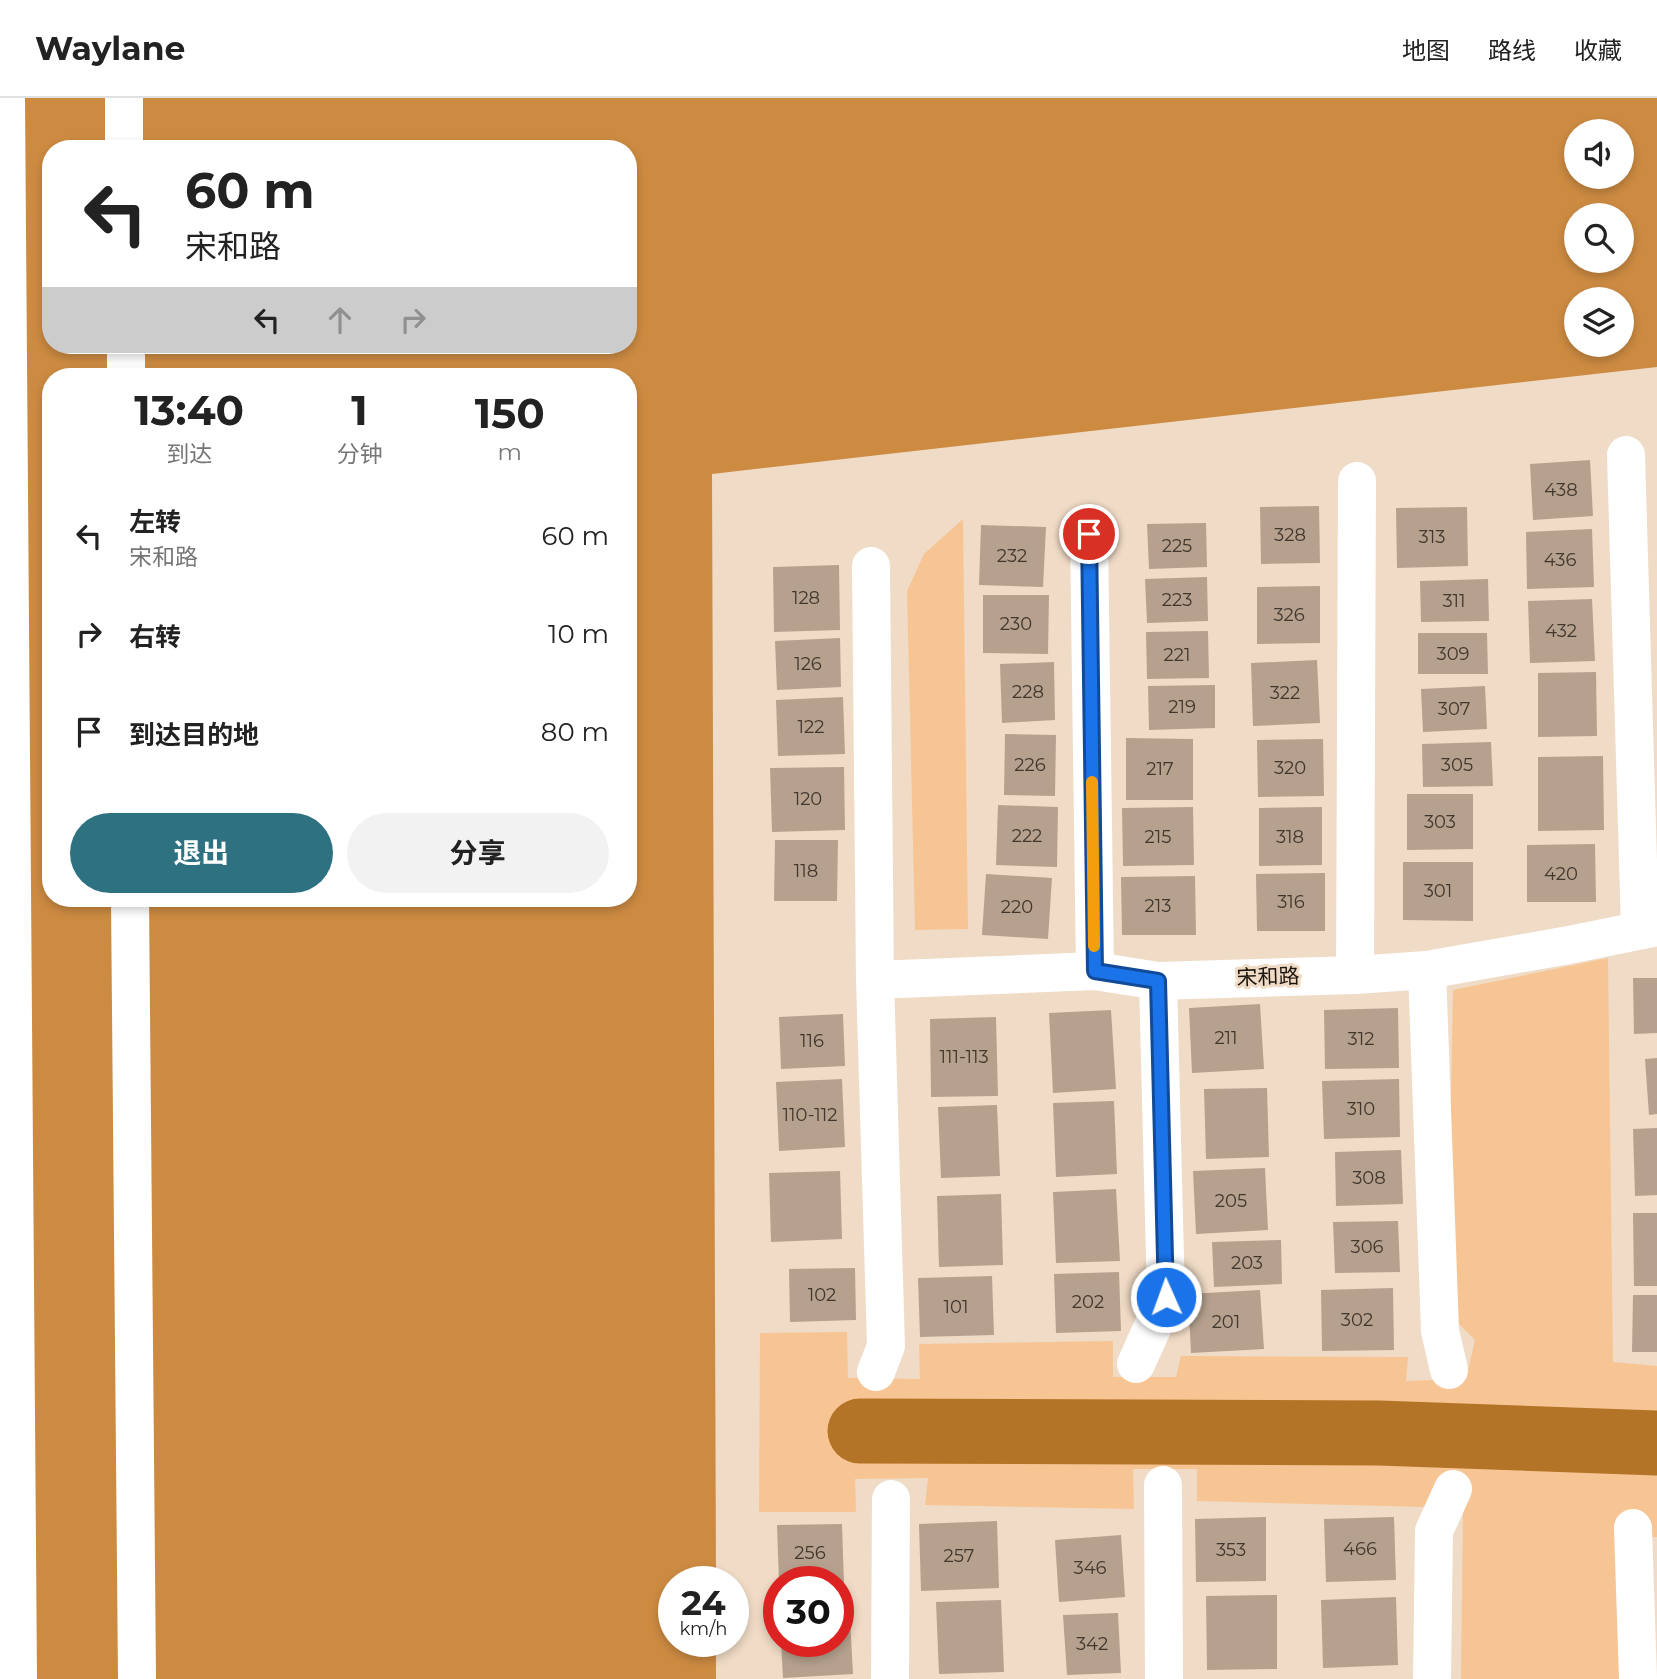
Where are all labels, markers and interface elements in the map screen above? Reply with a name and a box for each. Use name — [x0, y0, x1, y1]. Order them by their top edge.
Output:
text: Waylane — [35, 28, 185, 68]
text: 地图 — [1402, 36, 1450, 65]
text: 路线 — [1488, 36, 1536, 65]
text: 收藏 — [1574, 36, 1622, 65]
map controls — [1564, 119, 1634, 357]
button: sound — [1564, 119, 1634, 189]
text: 60 m — [185, 161, 315, 220]
icon: left — [70, 168, 161, 259]
button: search — [1564, 203, 1634, 273]
text: 宋和路 — [185, 227, 281, 266]
button: layers — [1564, 287, 1634, 357]
icon: left — [248, 301, 286, 339]
icon: ahead — [321, 301, 359, 339]
icon: right — [394, 301, 432, 339]
text: 13:40 — [134, 384, 244, 436]
text: 1 — [351, 384, 368, 436]
text: 150 — [475, 387, 545, 439]
text: m — [497, 438, 522, 466]
text: 到达 — [166, 440, 212, 468]
text: 分钟 — [336, 440, 382, 468]
house number: 438 — [1544, 479, 1578, 501]
pin — [1059, 504, 1119, 564]
text: 左转 — [129, 506, 181, 538]
icon: arrive — [1070, 515, 1108, 553]
icon: left — [70, 517, 108, 555]
text: 60 m — [542, 520, 609, 552]
house number: 328 — [1274, 524, 1306, 546]
house number: 313 — [1419, 526, 1445, 548]
house number: 225 — [1162, 535, 1192, 557]
text: 宋和路 — [129, 543, 198, 571]
house number: 232 — [997, 545, 1027, 567]
house number: 436 — [1544, 549, 1576, 571]
house number: 128 — [792, 587, 820, 609]
house number: 223 — [1162, 589, 1192, 611]
house number: 311 — [1442, 590, 1466, 612]
house number: 326 — [1273, 604, 1305, 626]
house number: 230 — [1000, 613, 1032, 635]
icon: right — [70, 615, 108, 653]
text: 10 m — [548, 618, 609, 650]
house number: 432 — [1545, 620, 1577, 642]
text: 右转 — [129, 621, 181, 653]
house number: 309 — [1436, 643, 1470, 665]
house number: 221 — [1164, 644, 1190, 666]
house number: 126 — [794, 653, 822, 675]
house number: 228 — [1012, 681, 1044, 703]
house number: 322 — [1270, 682, 1300, 704]
house number: 219 — [1168, 696, 1196, 718]
house number: 307 — [1438, 698, 1470, 720]
icon: arrive — [70, 713, 108, 751]
text: 80 m — [541, 716, 609, 748]
house number: 122 — [798, 716, 824, 738]
text: 到达目的地 — [129, 719, 259, 751]
house number: 226 — [1014, 754, 1046, 776]
house number: 305 — [1441, 754, 1473, 776]
house number: 320 — [1274, 757, 1306, 779]
house number: 217 — [1146, 758, 1174, 780]
house number: 120 — [794, 788, 822, 810]
house number: 303 — [1424, 811, 1456, 833]
button: 退出 — [70, 813, 333, 893]
button: 分享 — [347, 813, 609, 893]
house number: 222 — [1012, 825, 1042, 847]
house number: 215 — [1145, 826, 1171, 848]
house number: 318 — [1276, 826, 1304, 848]
house number: 118 — [794, 860, 818, 882]
house number: 420 — [1544, 863, 1578, 885]
house number: 301 — [1424, 880, 1452, 902]
house number: 316 — [1277, 891, 1305, 913]
house number: 213 — [1145, 895, 1171, 917]
house number: 220 — [1001, 896, 1033, 918]
street label: 宋和路 — [1236, 963, 1300, 990]
house number: 211 — [1214, 1027, 1238, 1049]
house number: 312 — [1348, 1028, 1374, 1050]
house number: 116 — [800, 1030, 824, 1052]
house number: 111-113 — [939, 1046, 989, 1068]
house number: 310 — [1347, 1098, 1375, 1120]
house number: 110-112 — [783, 1104, 837, 1126]
house number: 308 — [1352, 1167, 1386, 1189]
house number: 205 — [1215, 1190, 1247, 1212]
house number: 306 — [1350, 1236, 1384, 1258]
house number: 203 — [1231, 1252, 1263, 1274]
position arrow — [1129, 1260, 1203, 1334]
house number: 102 — [808, 1284, 836, 1306]
house number: 202 — [1072, 1291, 1104, 1313]
house number: 101 — [944, 1296, 968, 1318]
house number: 302 — [1341, 1309, 1373, 1331]
house number: 201 — [1212, 1311, 1240, 1333]
house number: 466 — [1343, 1538, 1377, 1560]
house number: 353 — [1216, 1539, 1246, 1561]
house number: 256 — [794, 1542, 826, 1564]
house number: 257 — [944, 1545, 974, 1567]
house number: 346 — [1073, 1557, 1107, 1579]
speed limit sign: 30 — [763, 1566, 854, 1657]
text: 24 — [681, 1581, 726, 1624]
text: km/h — [679, 1618, 728, 1640]
house number: 342 — [1076, 1633, 1108, 1655]

